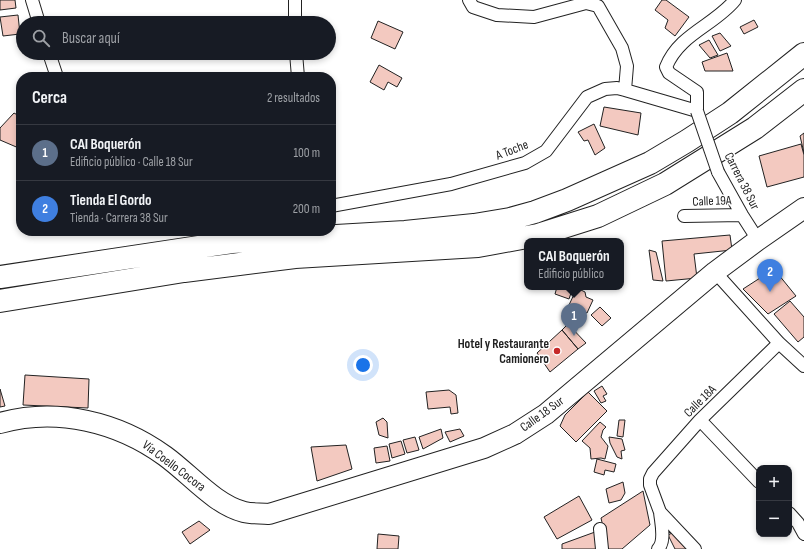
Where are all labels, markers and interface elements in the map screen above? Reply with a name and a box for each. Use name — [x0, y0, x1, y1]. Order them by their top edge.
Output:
search box — [16, 16, 336, 60]
icon: search — [30, 27, 52, 49]
text: Buscar aquí — [62, 29, 120, 48]
text: Cerca — [32, 88, 67, 108]
text: 2 resultados — [267, 90, 320, 106]
text: CAI Boquerón — [70, 135, 141, 154]
street label: A Toche — [493, 137, 530, 164]
text: 1 — [42, 145, 48, 161]
text: 100 m — [293, 145, 320, 161]
street label: Carrera 38 Sur — [721, 150, 763, 213]
text: Edificio público · Calle 18 Sur — [70, 154, 193, 170]
text: Tienda El Gordo — [70, 191, 152, 210]
street label: Calle 19A — [692, 192, 732, 210]
text: 2 — [42, 201, 48, 217]
text: 200 m — [293, 201, 320, 217]
text: Tienda · Carrera 38 Sur — [70, 210, 168, 226]
popup — [524, 238, 624, 290]
text: CAI Boquerón — [538, 247, 610, 266]
pin: 2 — [757, 259, 783, 292]
text: Edificio público — [538, 266, 604, 282]
pin: 1 — [561, 303, 587, 336]
place label: Hotel y Restaurante Camionero — [458, 336, 549, 367]
marker: Hotel y Restaurante Camionero — [552, 346, 562, 356]
your location — [353, 355, 373, 375]
street label: Calle 18A — [681, 381, 720, 420]
street label: Calle 18 Sur — [517, 393, 567, 435]
street label: Vía Coello Cocora — [139, 437, 209, 495]
map controls — [756, 465, 792, 537]
button: + — [756, 465, 792, 501]
button: − — [756, 501, 792, 537]

